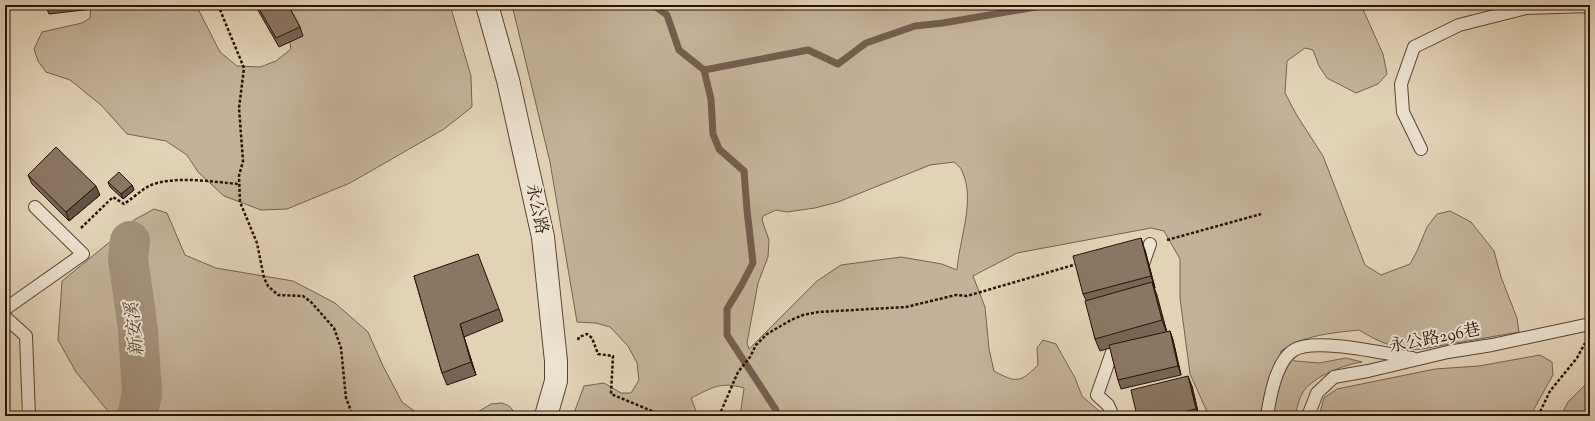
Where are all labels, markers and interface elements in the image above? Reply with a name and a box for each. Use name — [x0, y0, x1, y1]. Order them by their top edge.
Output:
street label: 永公路 — [519, 182, 553, 236]
water label: 新安溪 — [120, 299, 152, 357]
street label: 永公路296巷 — [1387, 318, 1483, 360]

